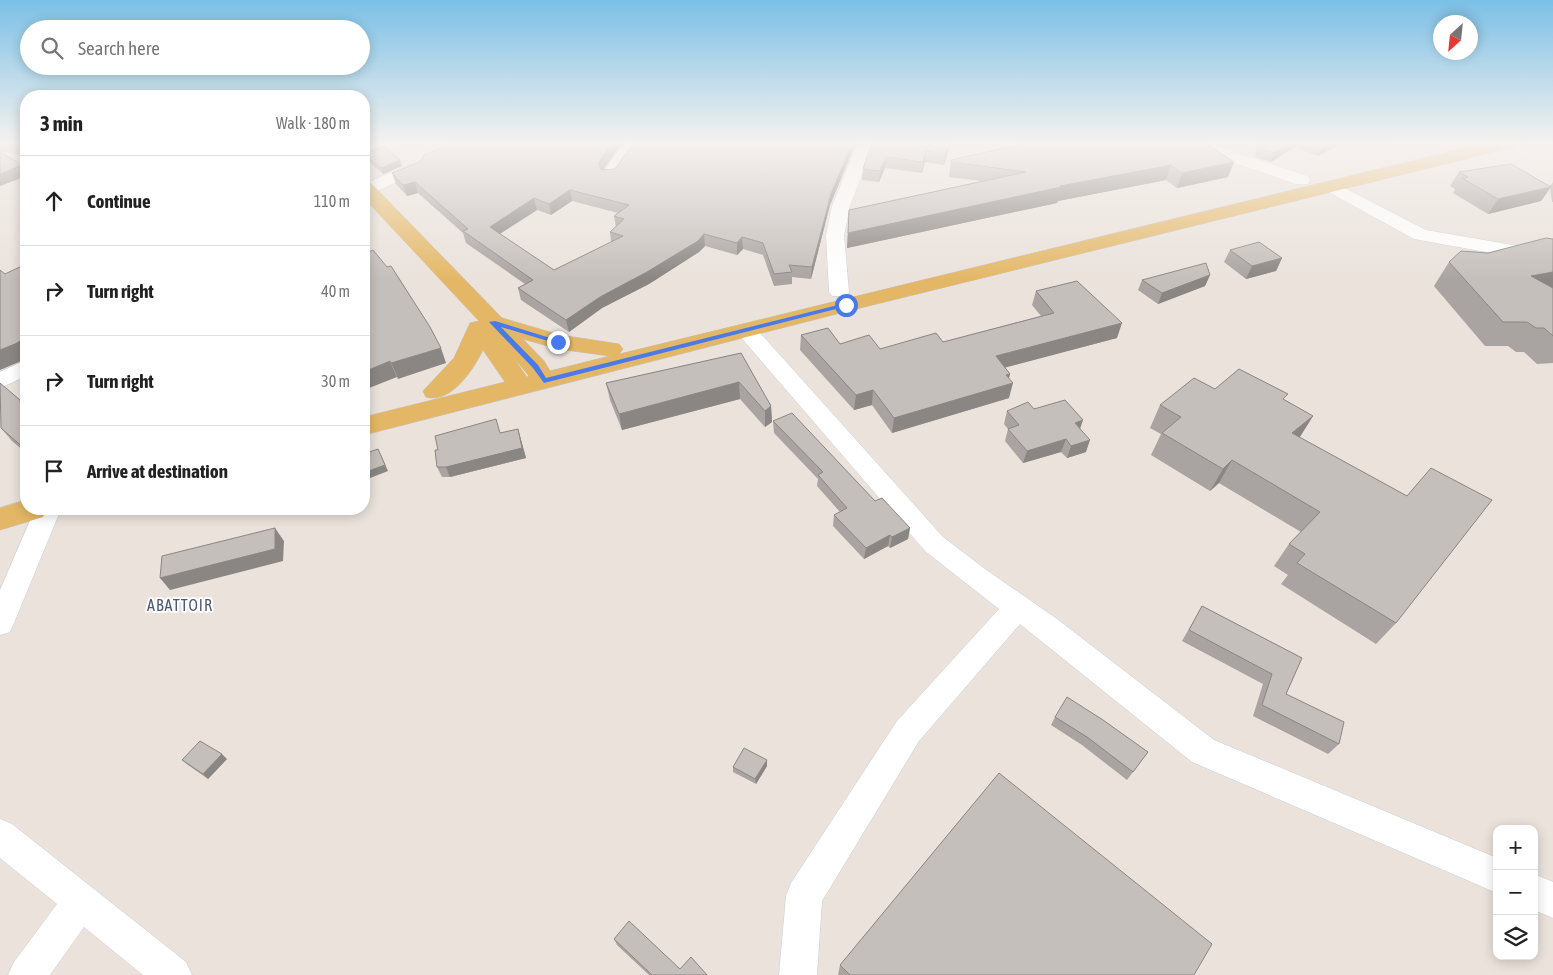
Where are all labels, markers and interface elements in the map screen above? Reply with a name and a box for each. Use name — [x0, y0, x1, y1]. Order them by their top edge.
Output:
north arrow — [1433, 15, 1478, 60]
search box — [20, 20, 370, 75]
icon: search — [38, 34, 66, 62]
text: Search here — [78, 37, 160, 59]
text: 3 min — [40, 111, 83, 135]
text: Walk · 180 m — [276, 114, 350, 132]
icon: ahead — [40, 187, 68, 215]
text: Continue — [87, 190, 151, 212]
text: 110 m — [314, 192, 350, 210]
icon: right — [40, 277, 68, 305]
text: Turn right — [87, 280, 154, 302]
text: 40 m — [321, 282, 350, 300]
route start — [835, 294, 858, 317]
route end — [547, 331, 570, 354]
icon: right — [40, 367, 68, 395]
text: Turn right — [87, 370, 154, 392]
text: 30 m — [321, 372, 350, 390]
icon: arrive — [40, 457, 68, 485]
text: Arrive at destination — [87, 460, 228, 482]
district label: ABATTOIR — [147, 596, 213, 614]
map controls — [1493, 825, 1538, 960]
button: + — [1493, 825, 1538, 870]
button: − — [1493, 870, 1538, 915]
button: layers — [1493, 915, 1538, 960]

